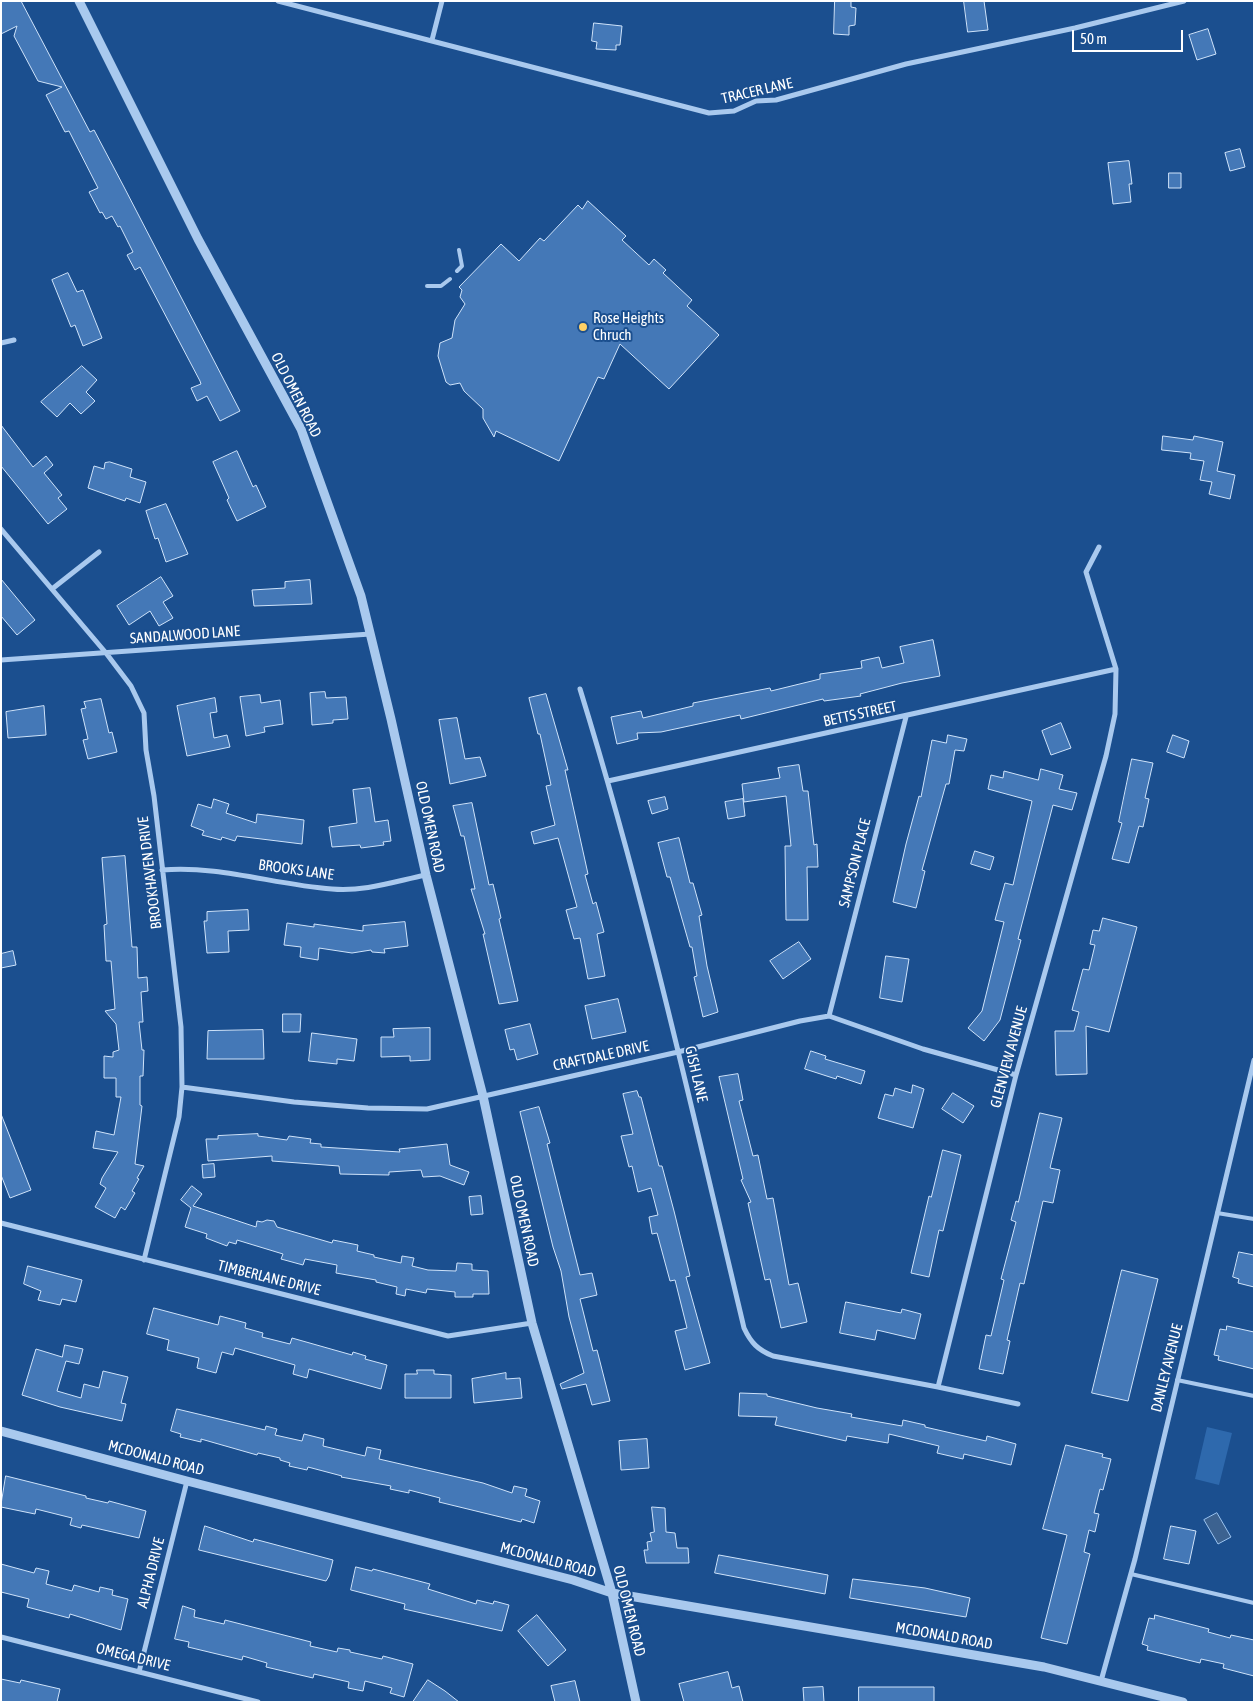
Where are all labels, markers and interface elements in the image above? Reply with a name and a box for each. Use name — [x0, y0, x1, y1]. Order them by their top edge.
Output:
scale bar — [1075, 20, 1186, 52]
text: 50 m — [1080, 30, 1107, 47]
street label: TRACER LANE — [720, 74, 794, 108]
place label: Rose Heights Chruch — [593, 309, 664, 344]
marker: Rose Heights Chruch — [577, 321, 589, 333]
street label: OLD OMEN ROAD — [267, 349, 325, 441]
street label: SANDALWOOD LANE — [129, 622, 241, 648]
street label: BETTS STREET — [822, 697, 898, 731]
street label: OLD OMEN ROAD — [412, 780, 448, 874]
street label: BROOKHAVEN DRIVE — [134, 816, 166, 930]
street label: SAMPSON PLACE — [835, 817, 875, 909]
street label: BROOKS LANE — [257, 856, 335, 884]
street label: GLENVIEW AVENUE — [987, 1004, 1031, 1110]
street label: CRAFTDALE DRIVE — [551, 1037, 651, 1075]
street label: GISH LANE — [681, 1044, 711, 1104]
street label: OLD OMEN ROAD — [506, 1174, 542, 1268]
street label: TIMBERLANE DRIVE — [216, 1257, 322, 1299]
street label: DANLEY AVENUE — [1147, 1322, 1187, 1414]
street label: MCDONALD ROAD — [106, 1437, 206, 1479]
street label: ALPHA DRIVE — [134, 1536, 168, 1610]
street label: MCDONALD ROAD — [498, 1539, 598, 1581]
street label: OLD OMEN ROAD — [609, 1564, 649, 1658]
street label: MCDONALD ROAD — [894, 1619, 994, 1653]
street label: OMEGA DRIVE — [94, 1639, 172, 1675]

